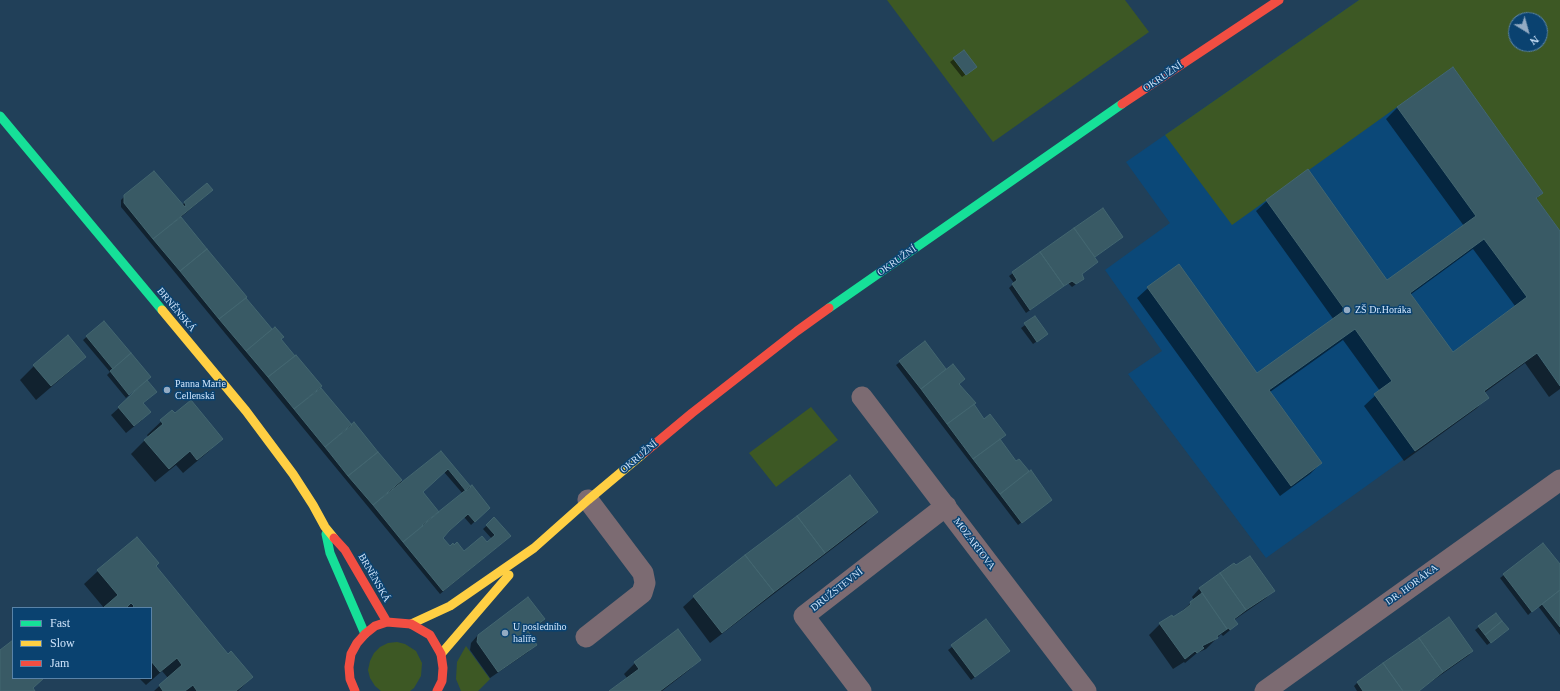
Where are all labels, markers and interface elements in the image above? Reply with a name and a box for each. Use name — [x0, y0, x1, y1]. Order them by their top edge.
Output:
north arrow — [1508, 12, 1548, 52]
text: N — [1528, 34, 1541, 48]
street label: OKRUŽNÍ — [1141, 59, 1185, 95]
street label: OKRUŽNÍ — [875, 243, 919, 279]
street label: BRNĚNSKÁ — [154, 285, 198, 335]
place label: ZŠ Dr.Horáka — [1355, 304, 1411, 316]
marker: ZŠ Dr.Horáka — [1342, 305, 1352, 315]
place label: Panna Marie Cellenská — [175, 378, 226, 402]
marker: Panna Marie Cellenská — [162, 385, 172, 395]
street label: OKRUŽNÍ — [618, 438, 660, 476]
street label: MOZARTOVA — [951, 516, 997, 572]
street label: BRNĚNSKÁ — [355, 552, 393, 604]
street label: DR. HORÁKA — [1384, 562, 1440, 608]
street label: DRUŽSTEVNÍ — [809, 566, 865, 614]
legend — [12, 607, 152, 679]
text: Fast — [50, 616, 70, 630]
place label: U posledního halíře — [513, 621, 567, 644]
marker: U posledního halíře — [500, 628, 510, 638]
text: Slow — [50, 636, 75, 650]
text: Jam — [50, 656, 69, 670]

